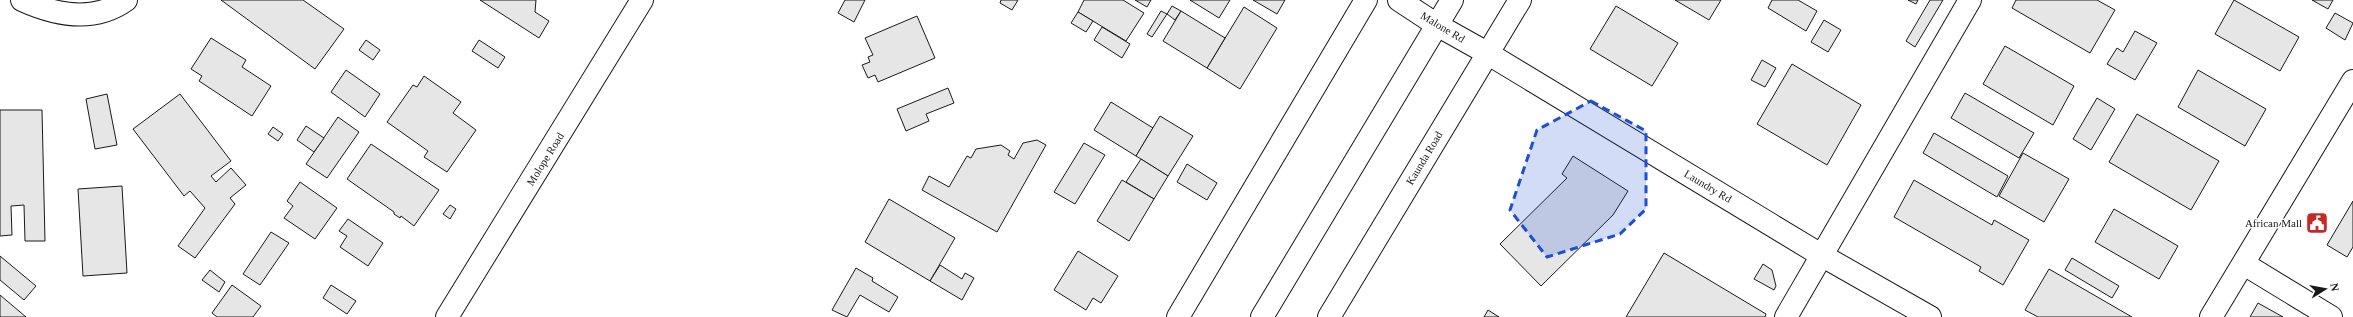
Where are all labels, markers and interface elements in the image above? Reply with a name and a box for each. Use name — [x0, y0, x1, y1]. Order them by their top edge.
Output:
street label: Malone Rd — [1419, 9, 1468, 45]
street label: Kaunda Road — [1403, 129, 1445, 187]
street label: Molope Road — [524, 130, 566, 188]
street label: Laundry Rd — [1682, 167, 1734, 205]
public building icon: African Mall — [2304, 210, 2330, 236]
place label: African Mall — [2245, 217, 2302, 229]
north arrow — [2305, 269, 2345, 309]
text: N — [2328, 282, 2341, 292]

